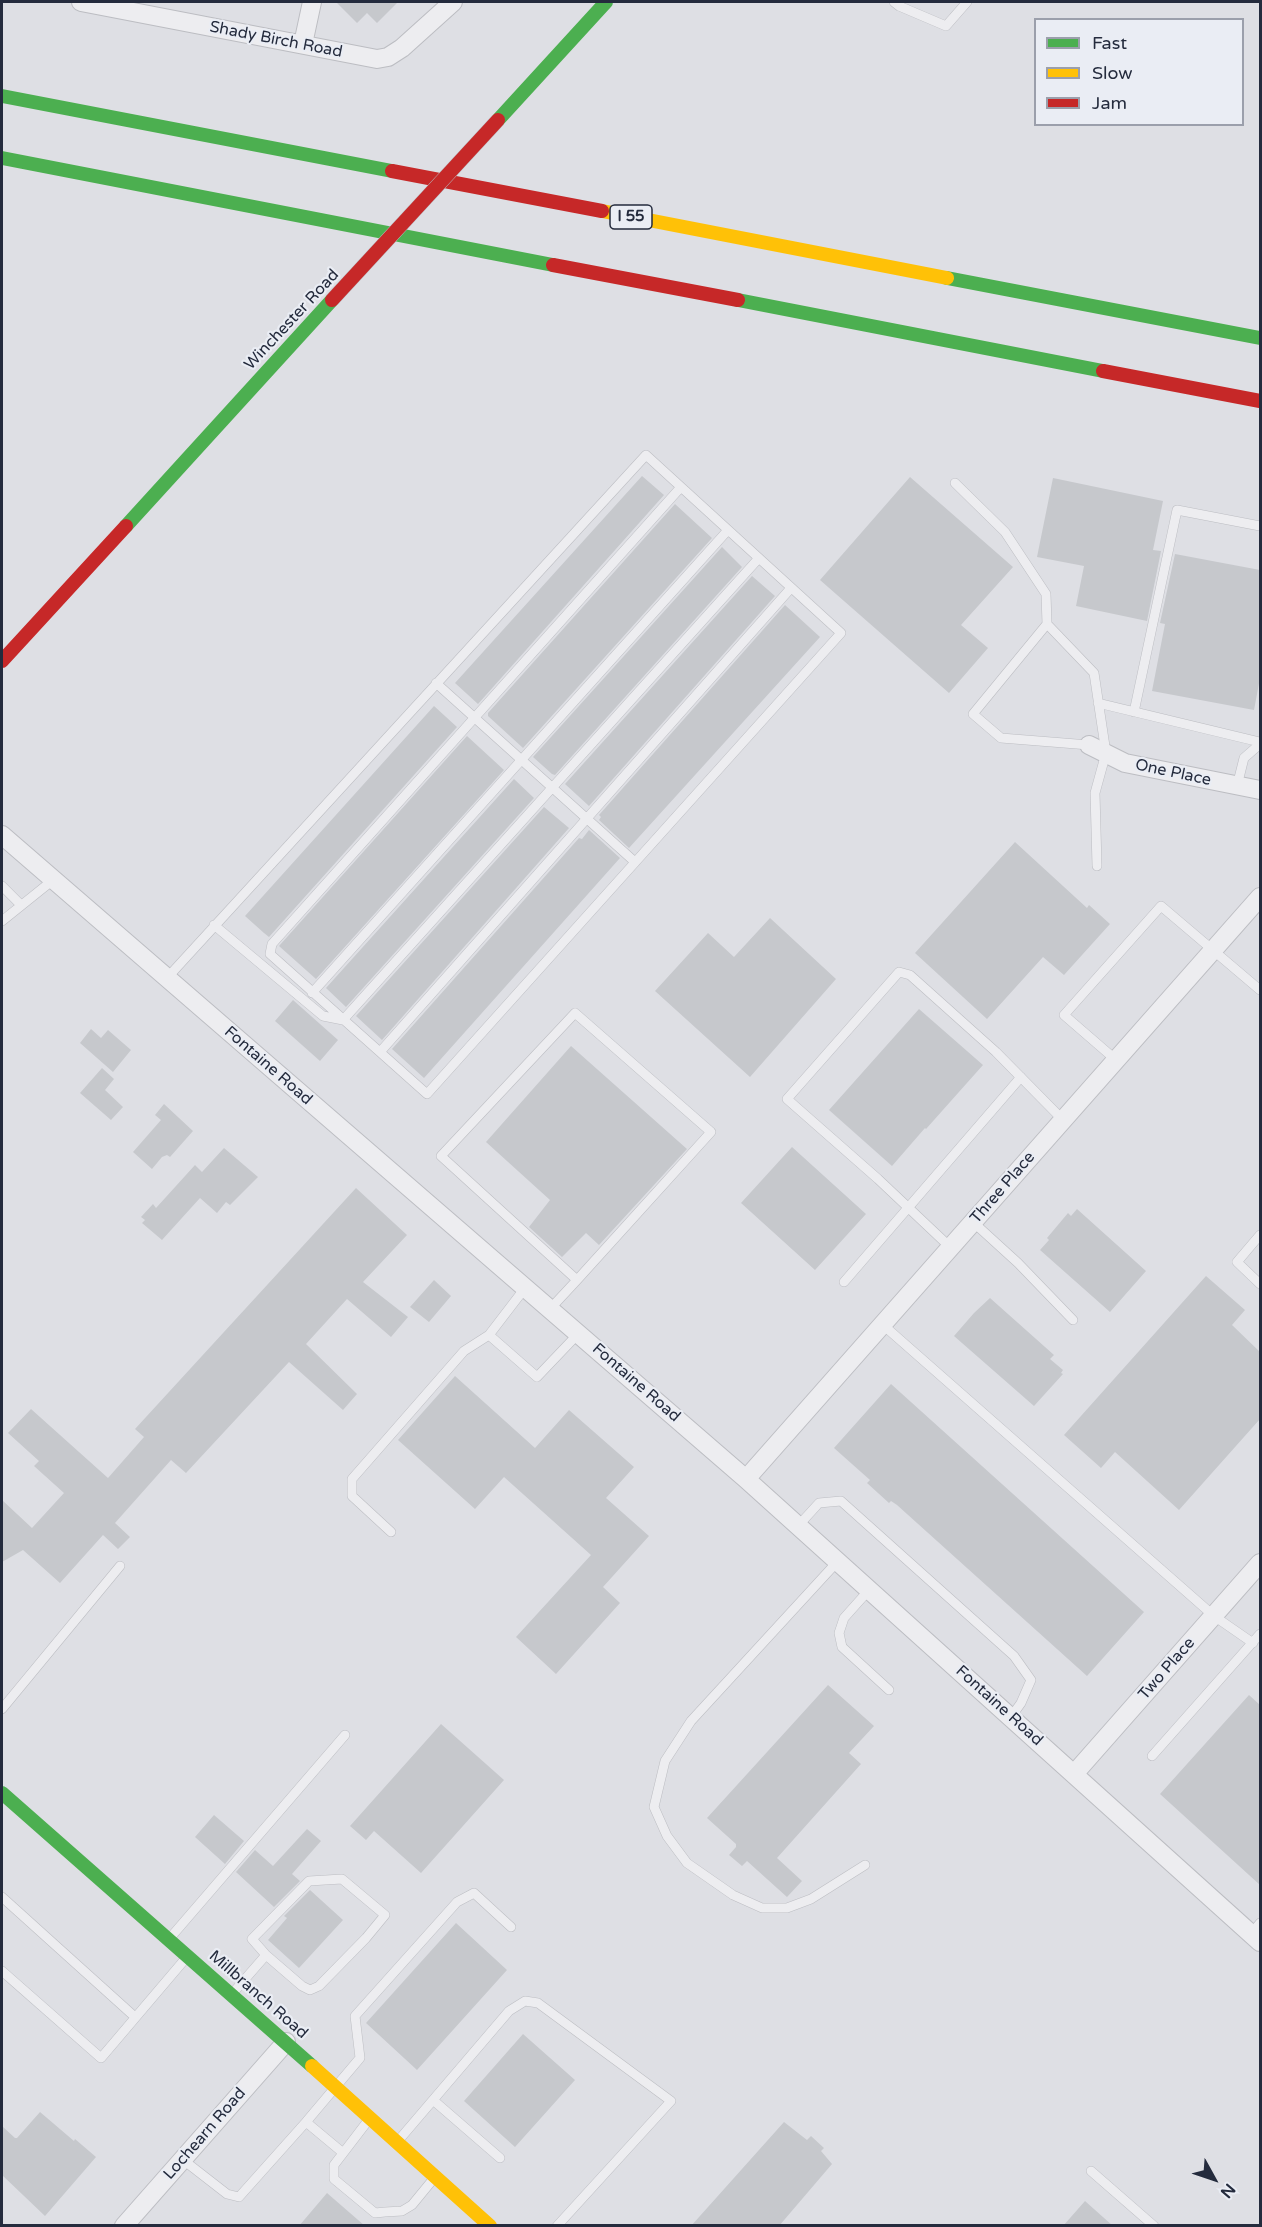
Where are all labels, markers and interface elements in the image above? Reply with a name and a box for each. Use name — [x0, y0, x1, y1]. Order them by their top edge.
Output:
street label: Shady Birch Road — [208, 18, 344, 62]
legend — [1034, 18, 1244, 126]
text: Fast — [1092, 32, 1127, 54]
text: Slow — [1092, 62, 1133, 84]
text: Jam — [1092, 92, 1127, 114]
road number: I 55 — [610, 205, 652, 229]
street label: Winchester Road — [241, 266, 343, 374]
street label: One Place — [1133, 756, 1213, 790]
street label: Fontaine Road — [220, 1022, 316, 1110]
street label: Three Place — [967, 1148, 1039, 1228]
street label: Fontaine Road — [588, 1339, 684, 1427]
street label: Two Place — [1135, 1634, 1199, 1704]
street label: Fontaine Road — [951, 1662, 1047, 1750]
street label: Millbranch Road — [205, 1947, 311, 2043]
street label: Lochearn Road — [160, 2084, 250, 2184]
north arrow — [1184, 2149, 1244, 2209]
text: N — [1216, 2179, 1240, 2202]

